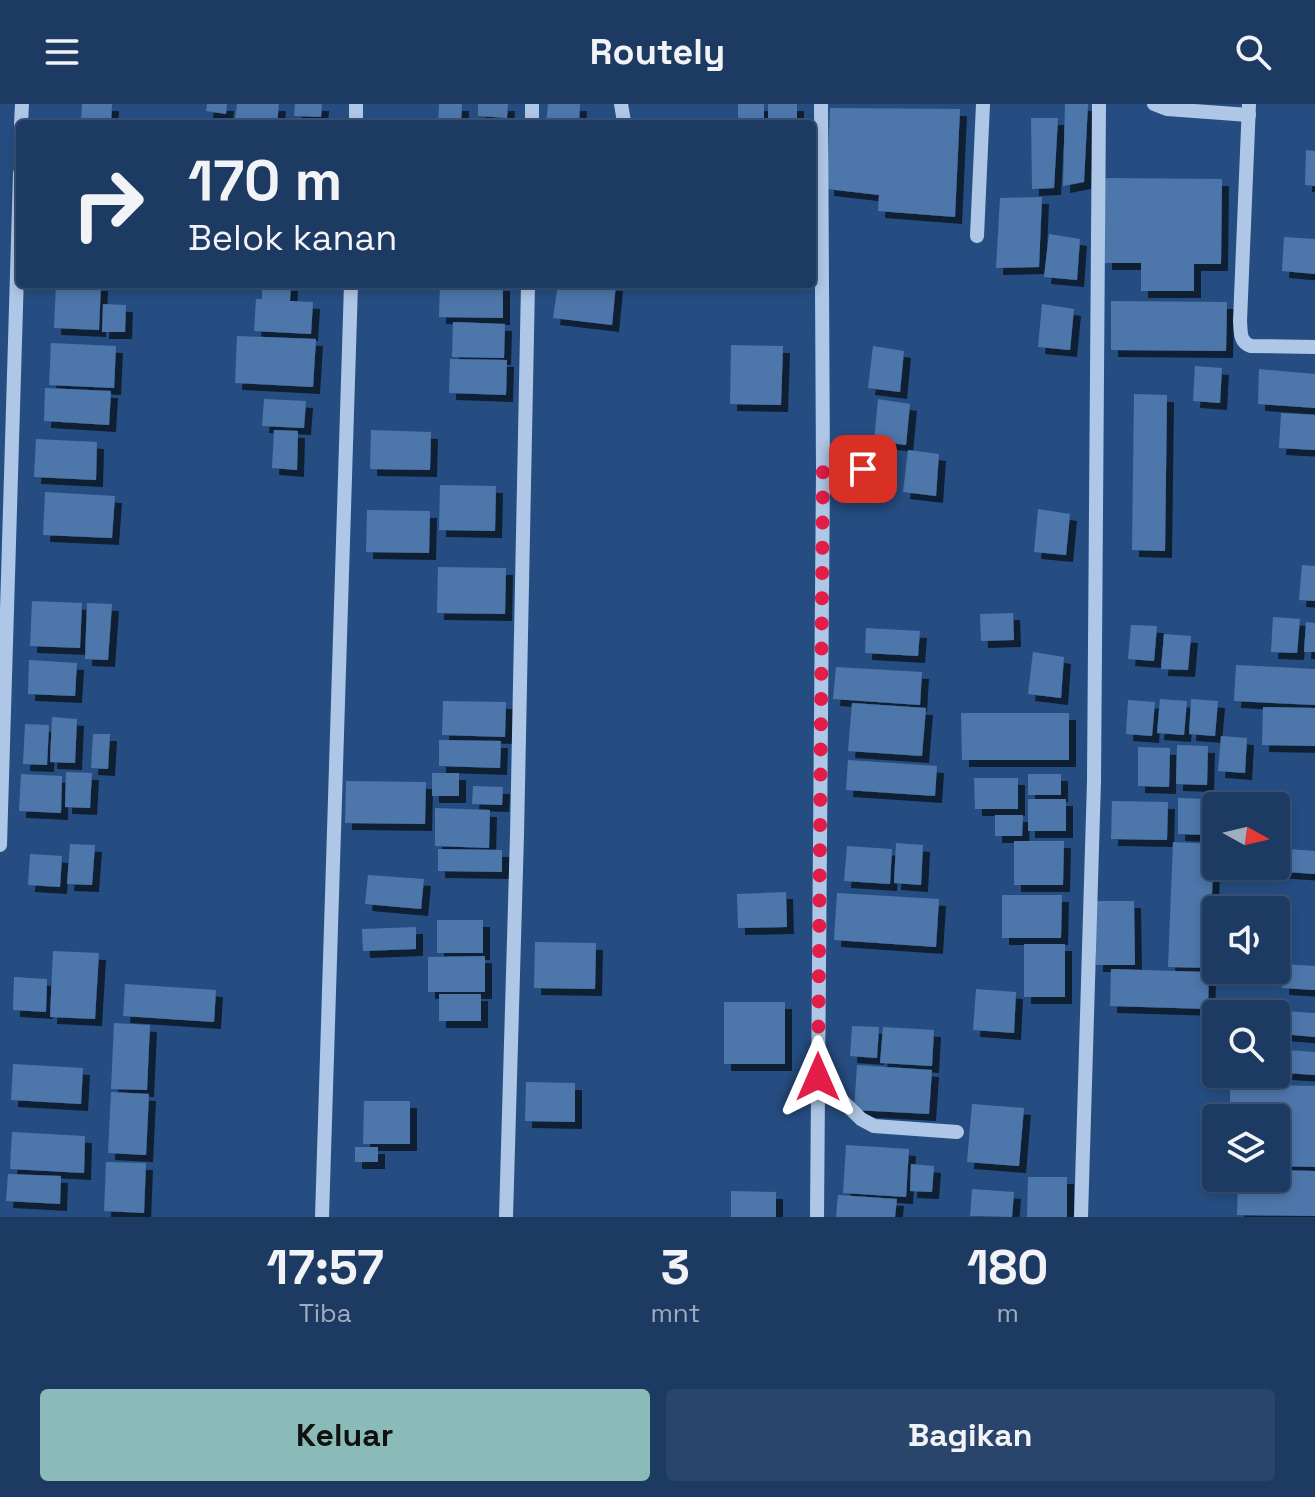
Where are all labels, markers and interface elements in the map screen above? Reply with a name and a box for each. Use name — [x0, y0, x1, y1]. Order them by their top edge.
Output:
text: Routely — [590, 29, 725, 75]
icon: menu — [40, 30, 84, 74]
icon: search — [1231, 30, 1275, 74]
text: 170 m — [188, 145, 342, 216]
icon: right — [56, 152, 160, 256]
text: Belok kanan — [188, 215, 397, 261]
pin — [829, 435, 897, 503]
icon: arrive — [841, 447, 885, 491]
north arrow — [1202, 792, 1290, 880]
map controls — [1202, 792, 1290, 1192]
button: sound — [1202, 896, 1290, 984]
button: search — [1202, 1000, 1290, 1088]
position arrow — [776, 1035, 860, 1119]
button: layers — [1202, 1104, 1290, 1192]
text: 17:57 — [267, 1237, 384, 1298]
text: 3 — [661, 1237, 690, 1298]
text: 180 — [967, 1237, 1048, 1298]
text: Tiba — [299, 1296, 352, 1330]
text: mnt — [650, 1296, 700, 1330]
text: m — [996, 1296, 1019, 1330]
button: Keluar — [40, 1389, 650, 1481]
button: Bagikan — [666, 1389, 1275, 1481]

